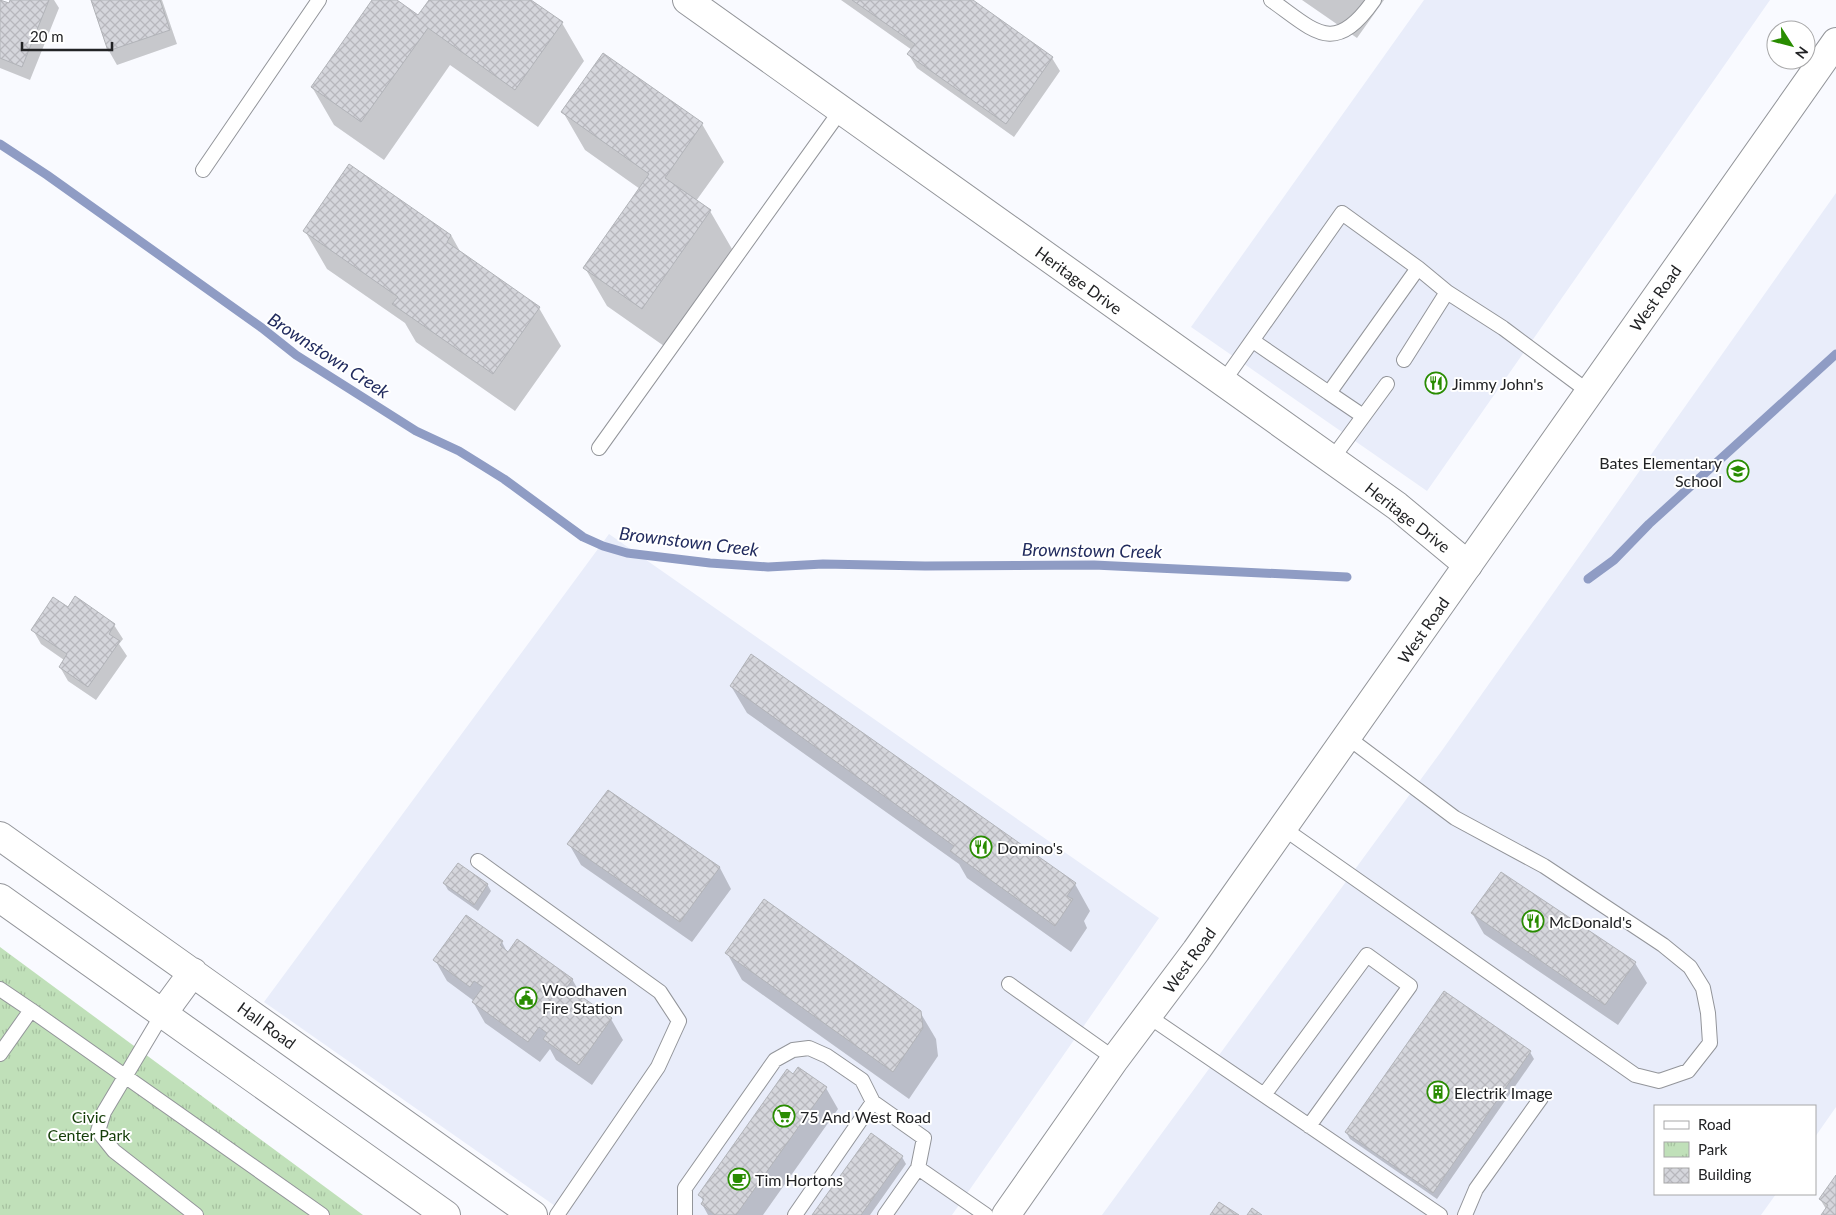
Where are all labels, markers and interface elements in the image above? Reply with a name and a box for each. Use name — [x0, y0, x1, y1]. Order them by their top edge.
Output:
scale bar — [22, 20, 112, 52]
north arrow — [1766, 20, 1816, 70]
text: 20 m — [30, 27, 64, 45]
text: N — [1792, 44, 1812, 62]
street label: Heritage Drive — [1032, 242, 1126, 318]
street label: West Road — [1625, 261, 1685, 335]
water label: Brownstown Creek — [264, 308, 394, 403]
restaurant icon: Jimmy John's — [1424, 371, 1448, 395]
place label: Jimmy John's — [1452, 374, 1543, 393]
place label: Bates Elementary School — [1599, 453, 1723, 490]
school or university icon: Bates Elementary School — [1726, 459, 1750, 483]
street label: Heritage Drive — [1362, 478, 1454, 556]
water label: Brownstown Creek — [618, 522, 760, 561]
water label: Brownstown Creek — [1022, 538, 1163, 562]
street label: West Road — [1393, 593, 1453, 667]
restaurant icon: Domino's — [969, 835, 993, 859]
place label: Domino's — [997, 838, 1063, 857]
restaurant icon: McDonald's — [1521, 909, 1545, 933]
place label: McDonald's — [1549, 912, 1632, 931]
street label: West Road — [1159, 924, 1219, 996]
place label: Woodhaven Fire Station — [542, 980, 627, 1017]
public building icon: Woodhaven Fire Station — [514, 986, 538, 1010]
street label: Hall Road — [234, 998, 300, 1052]
building icon: Electrik Image — [1426, 1080, 1450, 1104]
place label: Electrik Image — [1454, 1083, 1553, 1102]
supermarket icon: 75 And West Road — [772, 1104, 796, 1128]
legend — [1654, 1105, 1816, 1195]
park label: Civic Center Park — [48, 1107, 131, 1144]
place label: 75 And West Road — [800, 1107, 931, 1126]
text: Road — [1698, 1115, 1731, 1133]
text: Park — [1698, 1140, 1728, 1158]
text: Building — [1698, 1165, 1751, 1183]
cafe icon: Tim Hortons — [727, 1167, 751, 1191]
place label: Tim Hortons — [755, 1170, 843, 1189]

